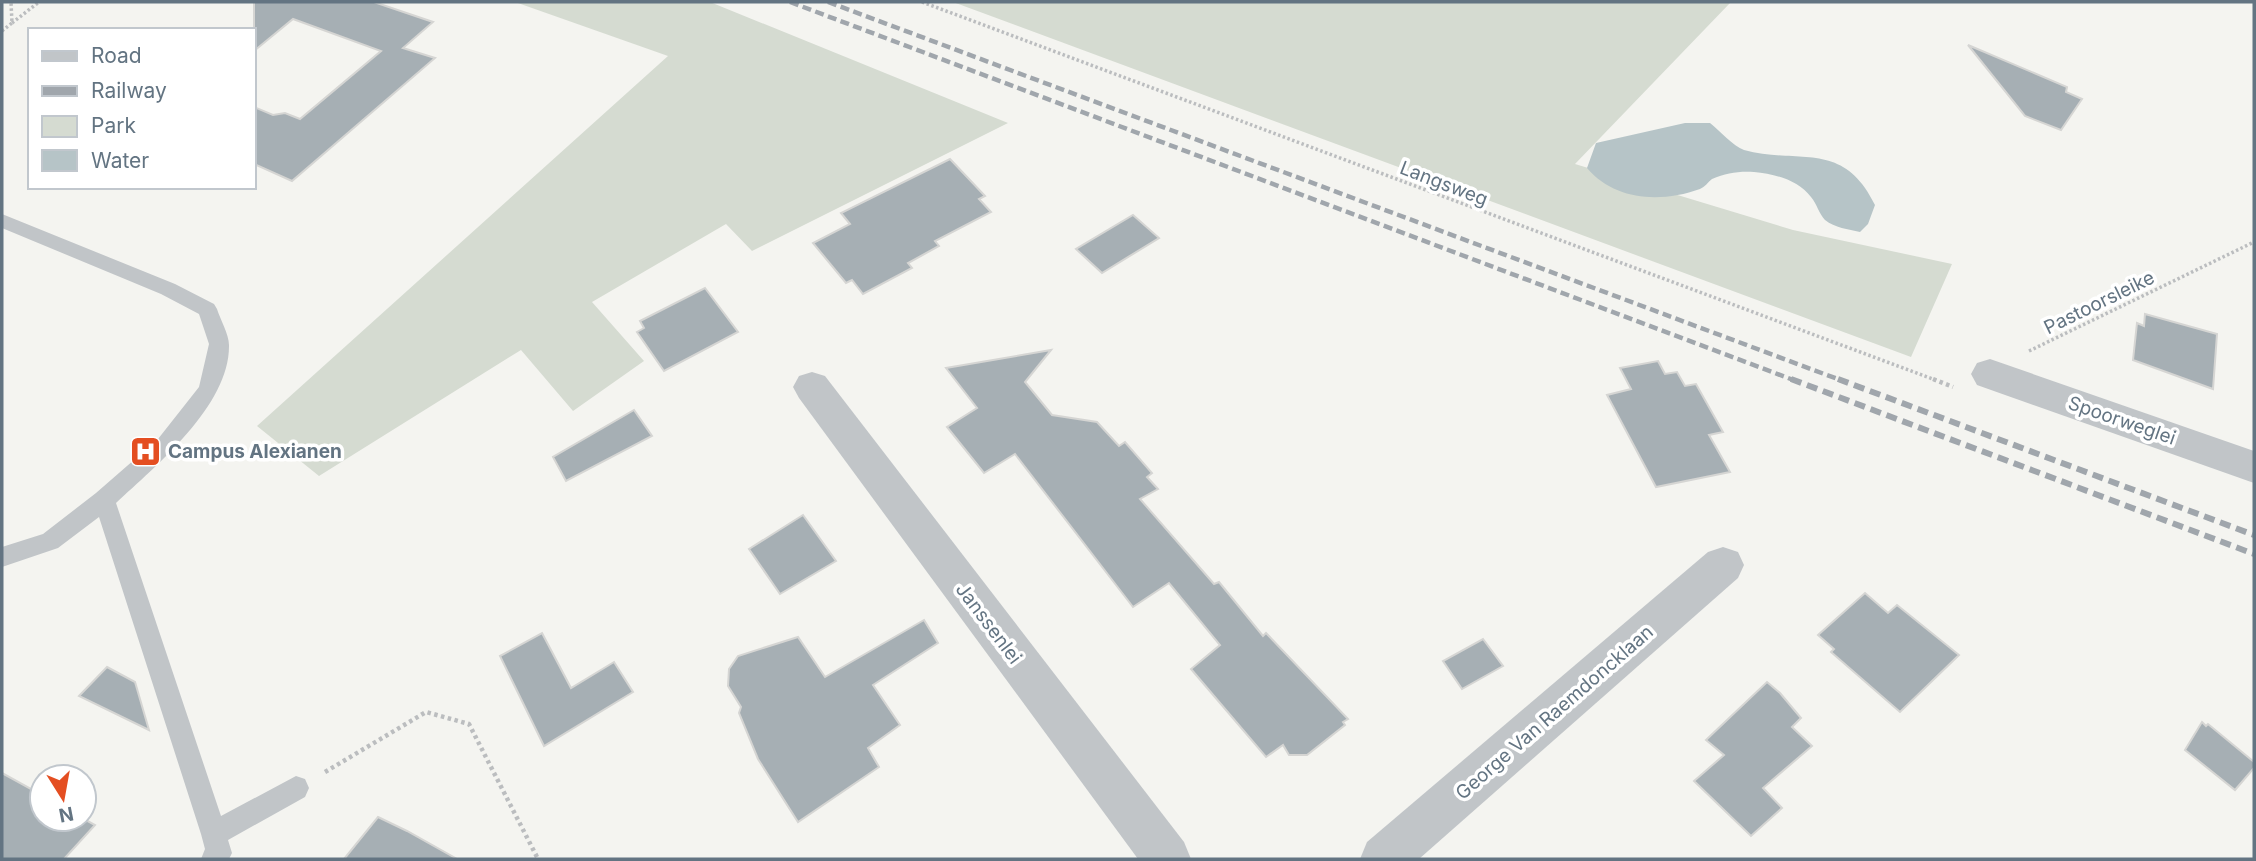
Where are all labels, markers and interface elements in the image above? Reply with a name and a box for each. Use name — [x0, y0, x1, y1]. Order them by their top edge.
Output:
legend — [28, 28, 256, 189]
text: Road — [91, 43, 142, 68]
text: Railway — [91, 78, 167, 103]
text: Park — [91, 113, 136, 138]
text: Water — [91, 148, 149, 173]
street label: Langsweg — [1397, 156, 1491, 211]
street label: Pastoorsleike — [2040, 266, 2158, 339]
street label: Spoorweglei — [2065, 391, 2179, 450]
hospital icon: Campus Alexianen — [128, 434, 162, 468]
place label: Campus Alexianen — [168, 440, 342, 463]
street label: Janssenlei — [951, 578, 1026, 668]
street label: George Van Raemdoncklaan — [1451, 620, 1658, 804]
north arrow — [28, 763, 98, 833]
text: N — [57, 802, 75, 827]

